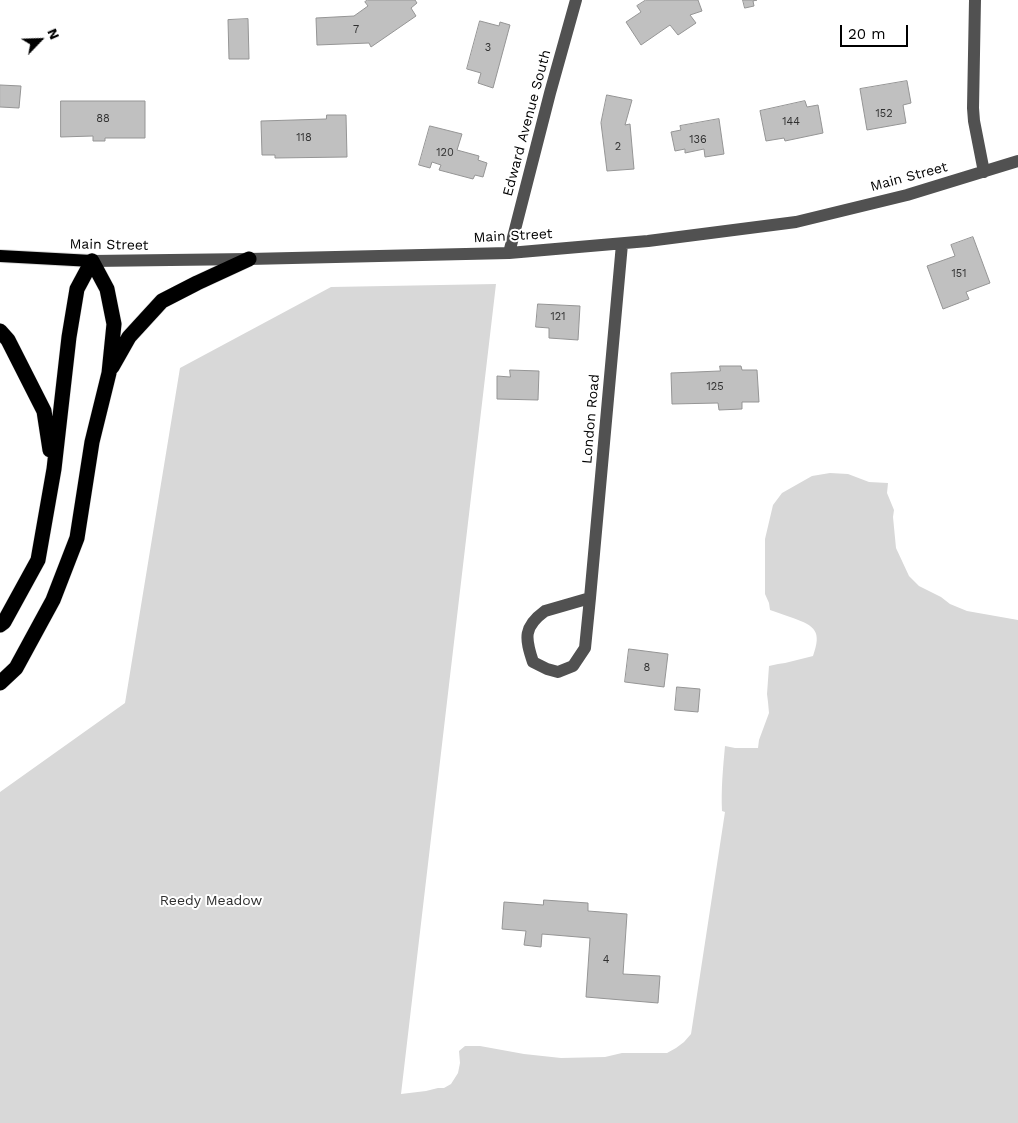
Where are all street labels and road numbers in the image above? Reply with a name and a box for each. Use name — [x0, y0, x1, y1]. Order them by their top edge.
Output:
street label: Edward Avenue South — [499, 48, 555, 198]
street label: Main Street — [869, 159, 949, 195]
street label: Main Street — [473, 226, 553, 246]
street label: Main Street — [69, 236, 149, 254]
street label: London Road — [579, 373, 603, 465]

